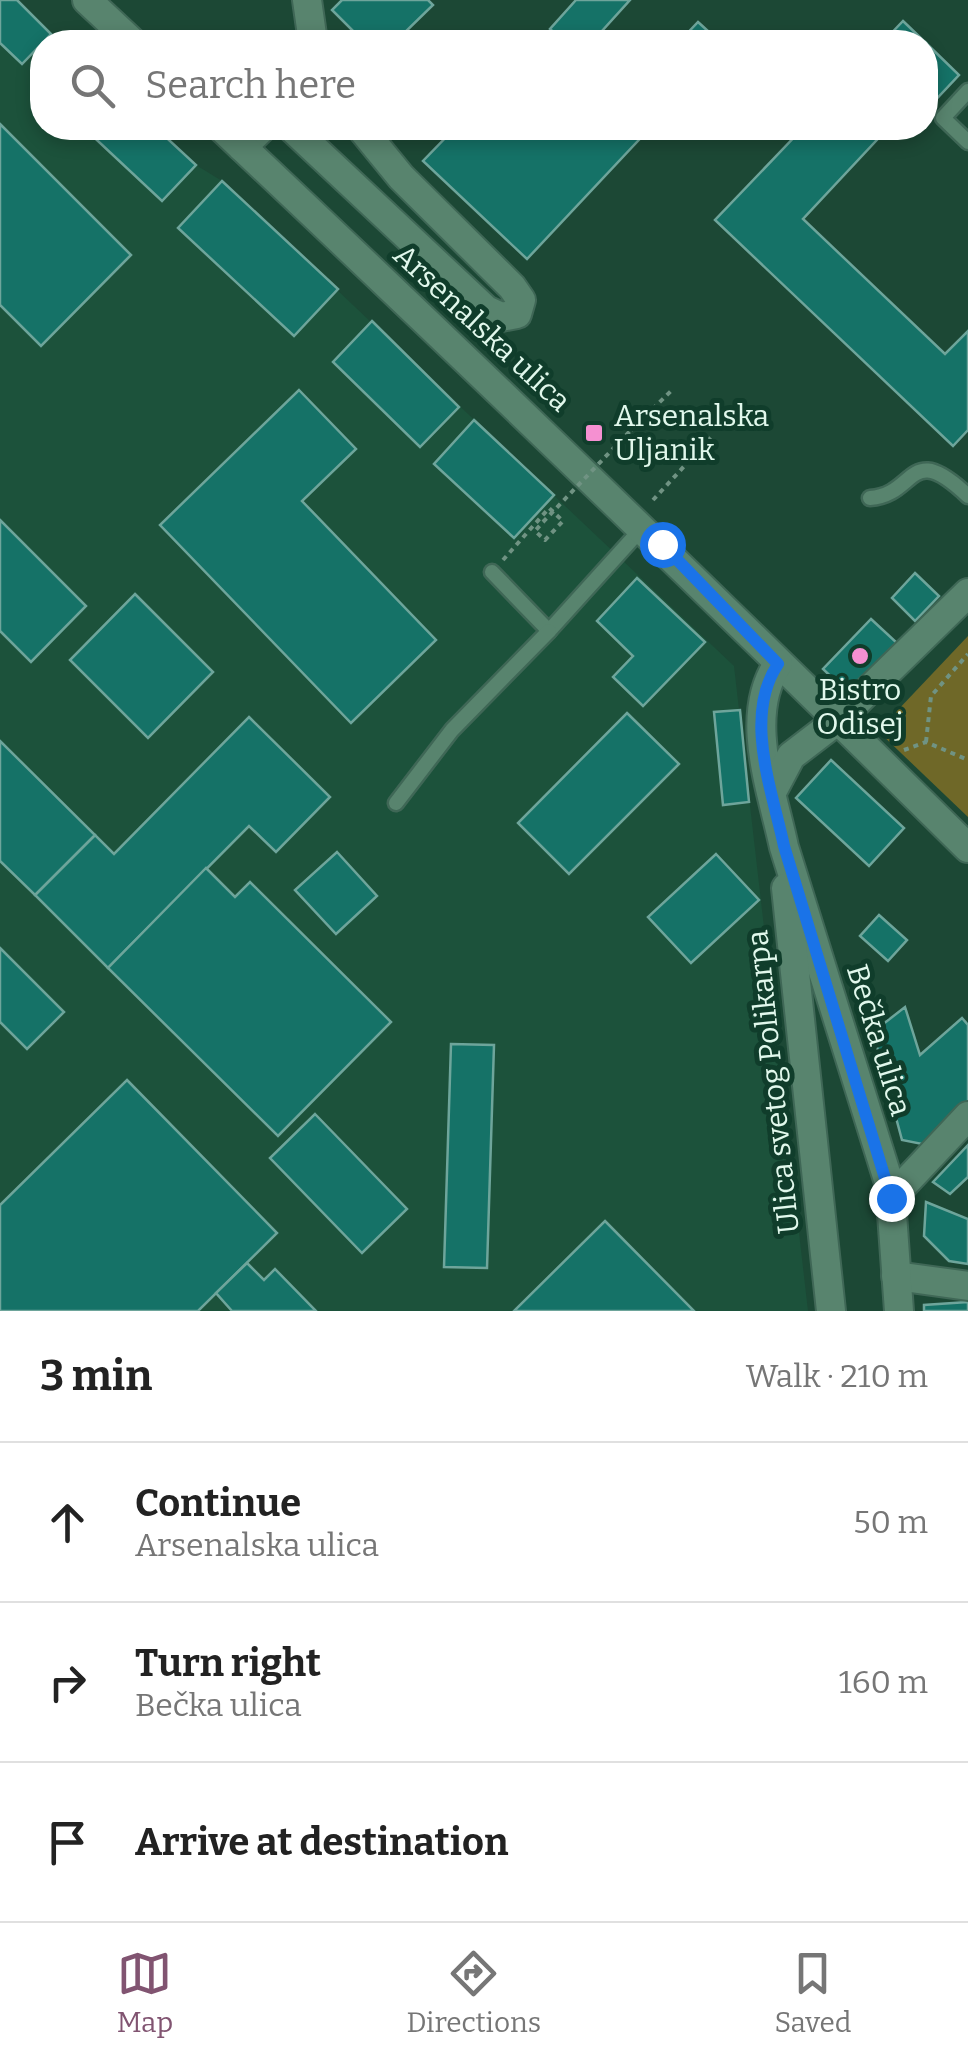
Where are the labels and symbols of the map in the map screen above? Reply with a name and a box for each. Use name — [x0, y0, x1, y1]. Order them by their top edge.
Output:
street label: Arsenalska ulica — [386, 237, 578, 419]
place label: Arsenalska Uljanik — [614, 398, 769, 468]
marker: Arsenalska Uljanik — [583, 422, 605, 444]
route start — [640, 522, 686, 568]
marker: Bistro Odisej — [849, 645, 871, 667]
place label: Bistro Odisej — [816, 672, 904, 742]
street label: Ulica svetog Polikarpa — [739, 928, 807, 1236]
street label: Bečka ulica — [839, 960, 919, 1120]
route end — [869, 1176, 915, 1222]

